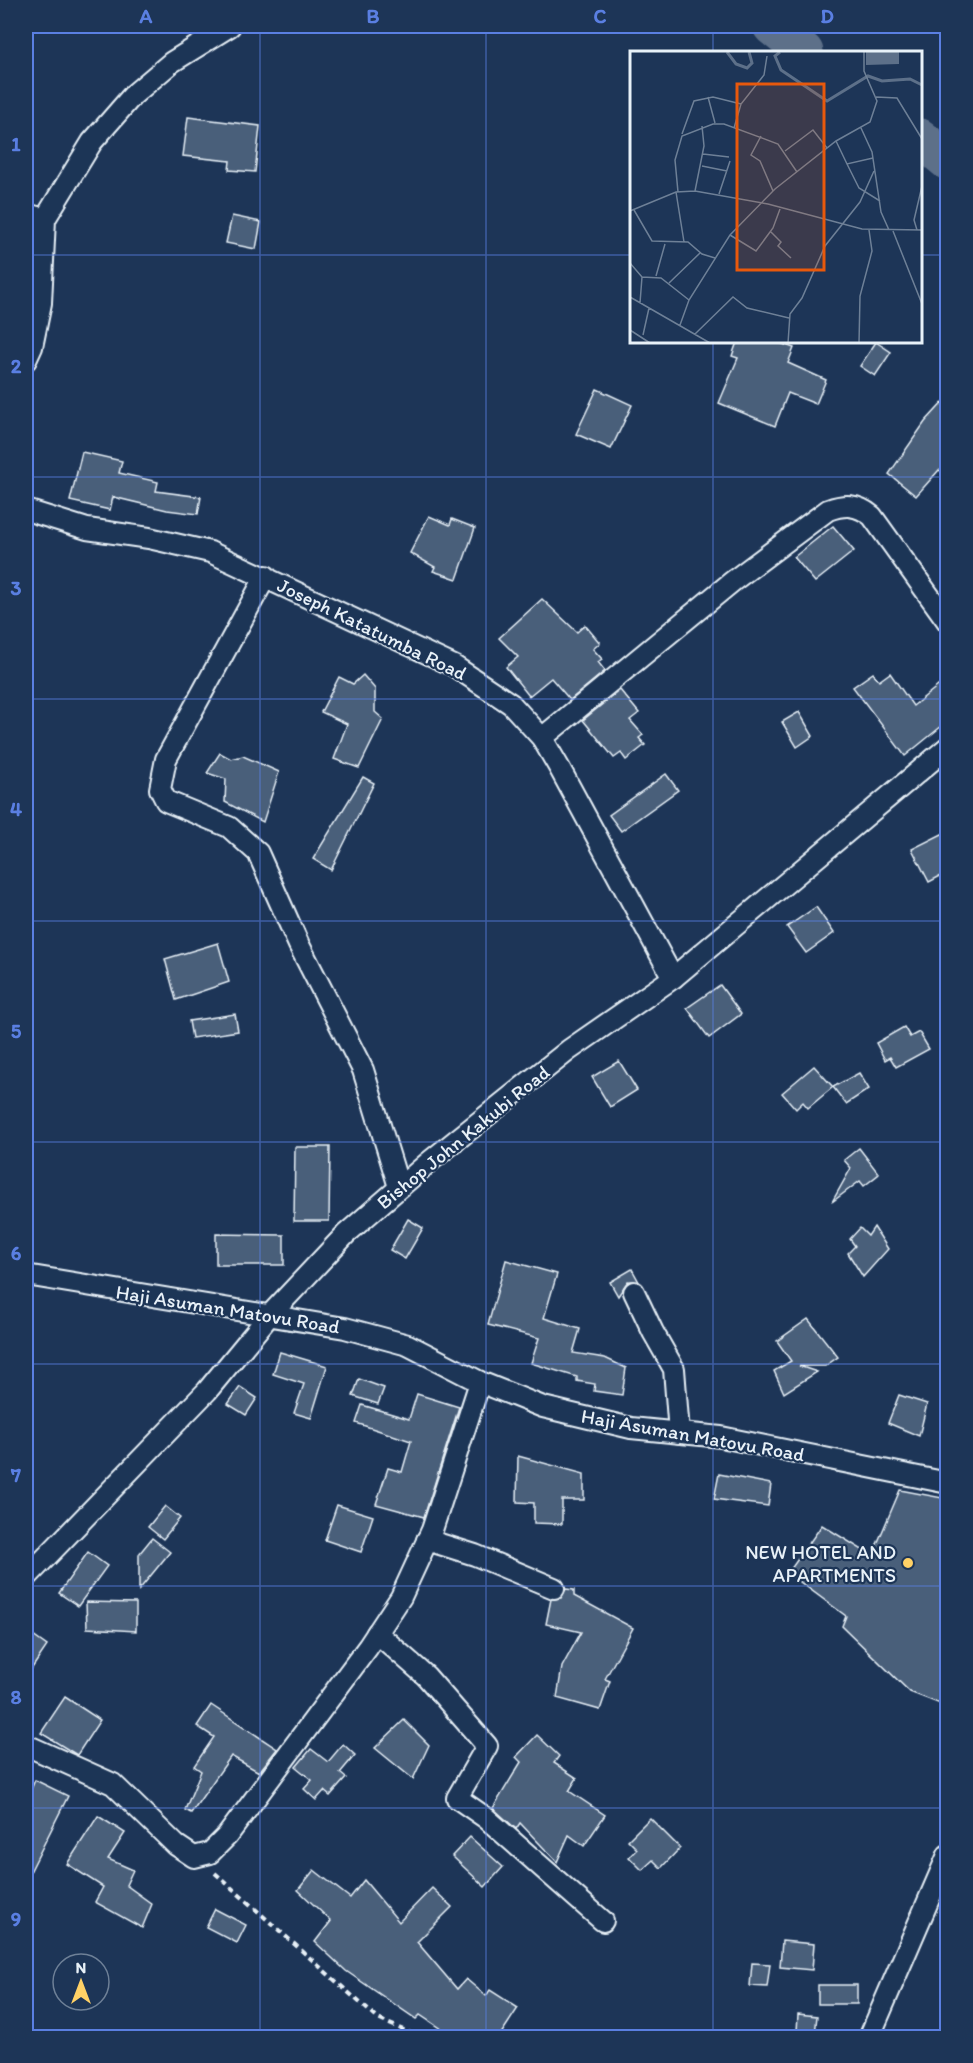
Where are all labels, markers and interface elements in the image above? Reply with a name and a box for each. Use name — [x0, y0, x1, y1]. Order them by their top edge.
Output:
text: A — [139, 4, 153, 28]
text: B — [367, 4, 380, 28]
text: C — [594, 4, 607, 28]
text: D — [820, 4, 834, 28]
inset map — [630, 51, 922, 344]
text: 1 — [11, 132, 21, 156]
text: 2 — [11, 354, 22, 378]
street label: Joseph Katatumba Road — [274, 573, 471, 685]
text: 3 — [11, 576, 22, 600]
text: 4 — [10, 797, 22, 821]
text: 5 — [11, 1019, 22, 1043]
street label: Bishop John Kakubi Road — [372, 1060, 554, 1214]
text: 6 — [11, 1241, 22, 1265]
street label: Haji Asuman Matovu Road — [114, 1279, 342, 1339]
street label: Haji Asuman Matovu Road — [579, 1404, 807, 1466]
text: 7 — [10, 1463, 21, 1487]
place label: NEW HOTEL AND APARTMENTS — [745, 1540, 896, 1587]
marker: NEW HOTEL AND APARTMENTS — [901, 1556, 915, 1570]
text: 8 — [11, 1685, 22, 1709]
text: 9 — [11, 1907, 21, 1931]
north arrow — [51, 1952, 111, 2012]
text: N — [76, 1958, 86, 1977]

